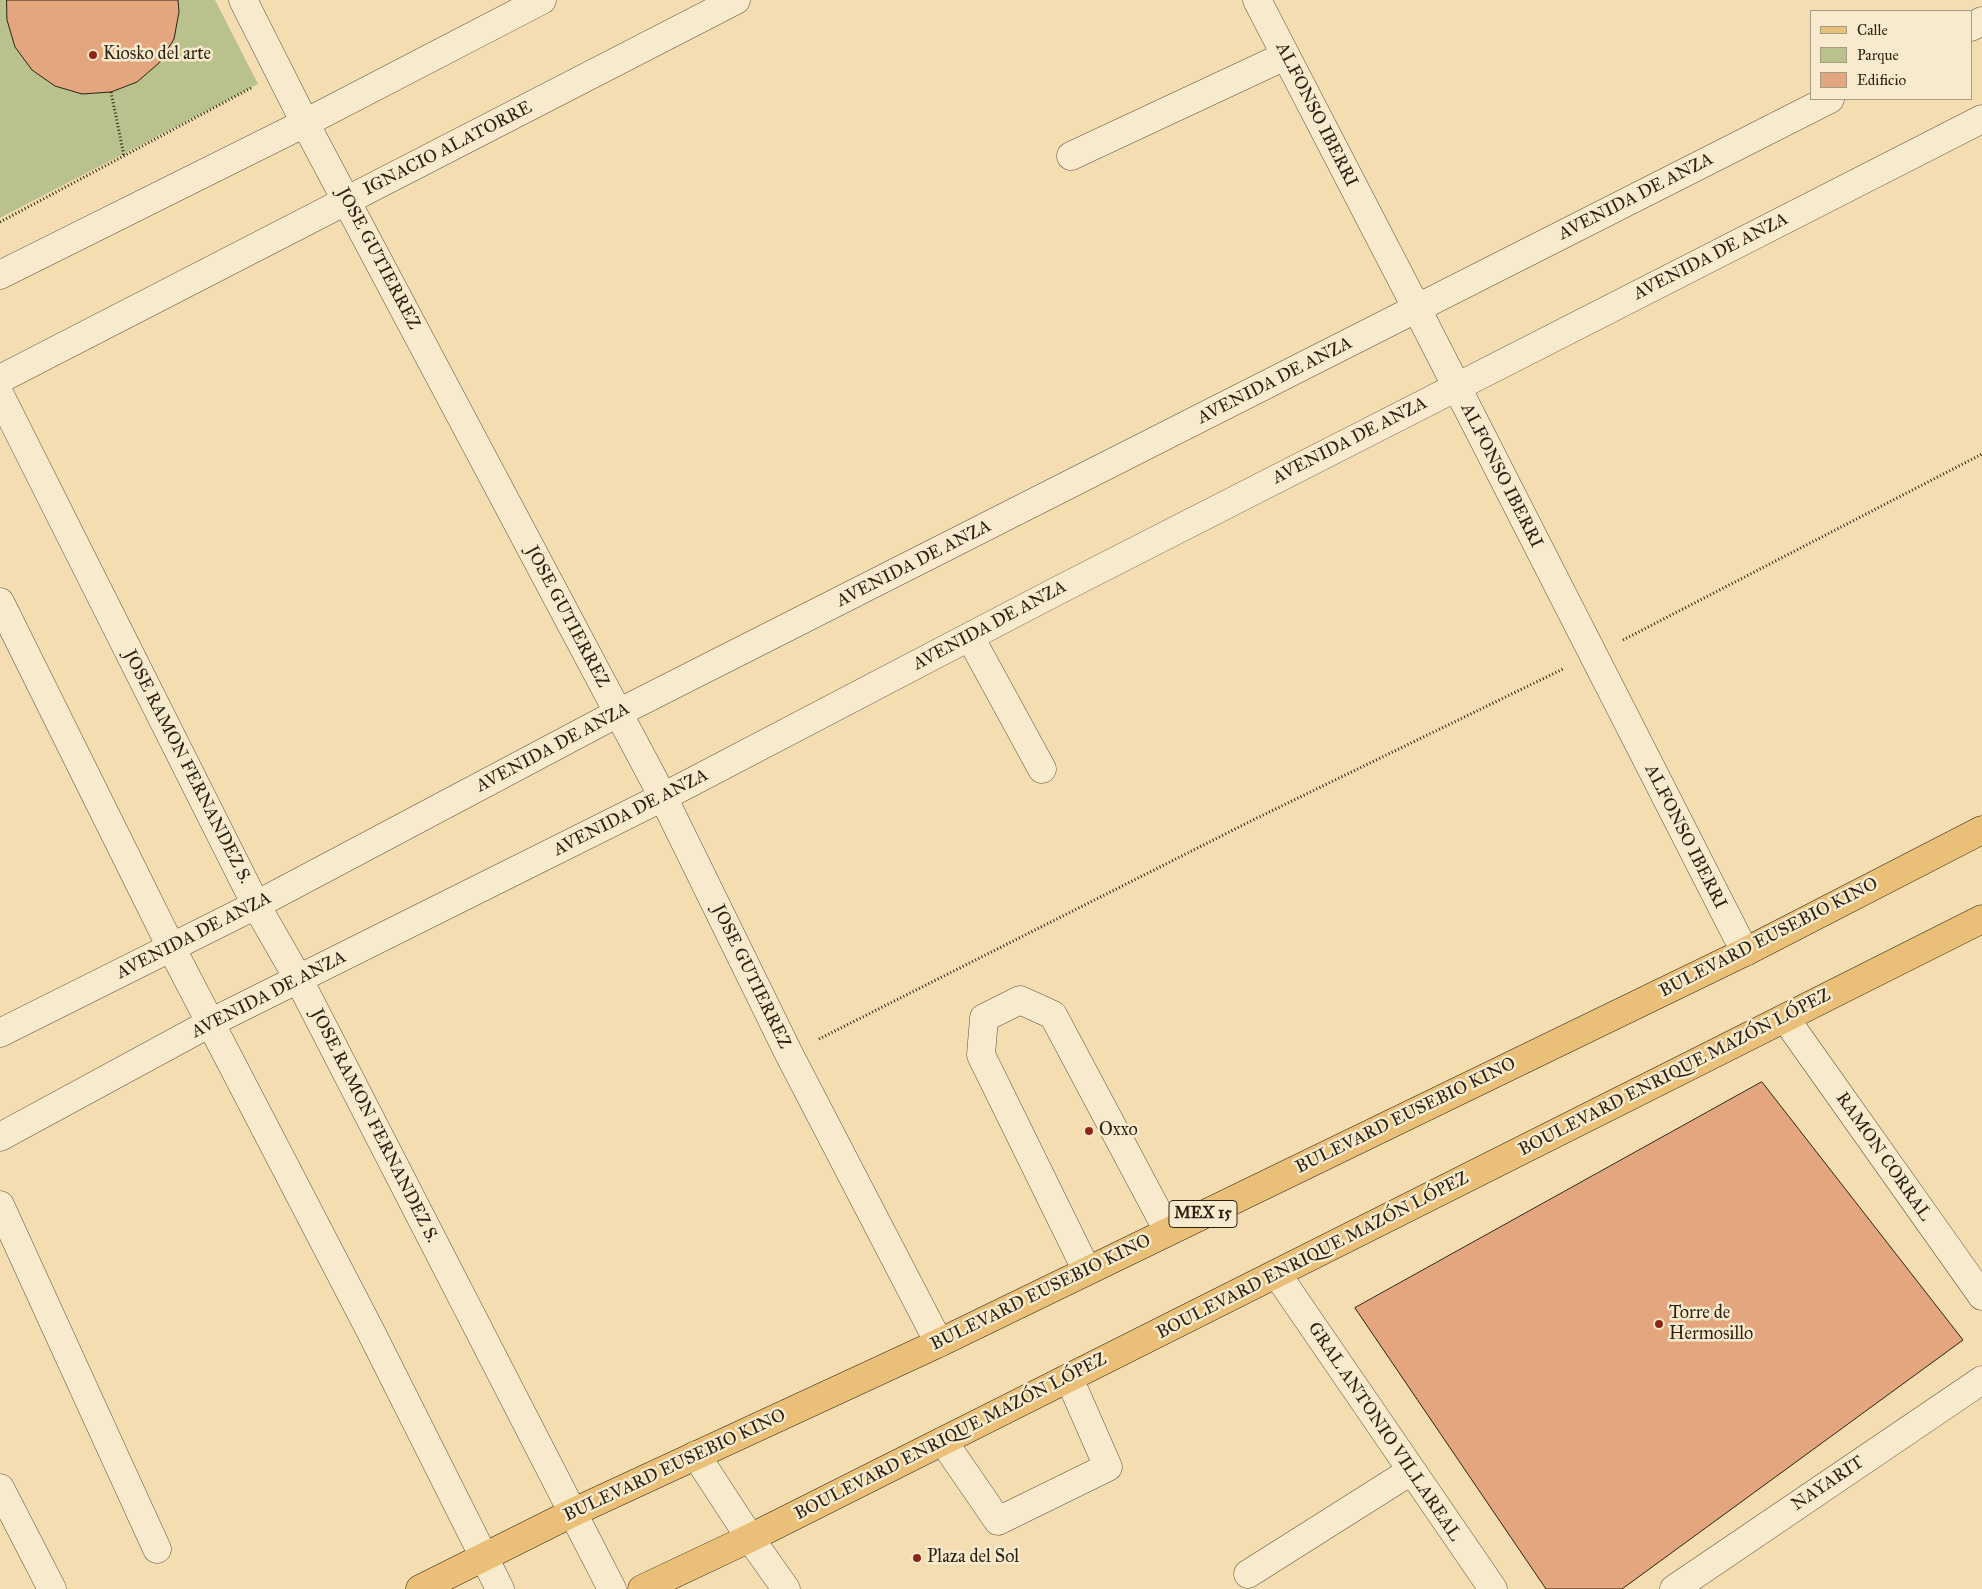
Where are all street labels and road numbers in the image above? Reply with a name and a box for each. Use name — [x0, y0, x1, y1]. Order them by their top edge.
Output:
street label: ALFONSO IBERRI — [1270, 39, 1362, 191]
street label: IGNACIO ALATORRE — [360, 97, 536, 201]
street label: AVENIDA DE ANZA — [1555, 149, 1717, 245]
street label: JOSE GUTIERREZ — [331, 184, 425, 334]
street label: AVENIDA DE ANZA — [1630, 209, 1792, 305]
street label: AVENIDA DE ANZA — [1194, 333, 1356, 429]
street label: AVENIDA DE ANZA — [1269, 393, 1431, 489]
street label: ALFONSO IBERRI — [1455, 400, 1547, 552]
street label: AVENIDA DE ANZA — [833, 516, 995, 612]
street label: JOSE GUTIERREZ — [520, 542, 614, 692]
street label: AVENIDA DE ANZA — [910, 576, 1070, 676]
street label: JOSE RAMON FERNANDEZ S. — [118, 647, 256, 887]
street label: AVENIDA DE ANZA — [473, 698, 633, 798]
street label: ALFONSO IBERRI — [1639, 761, 1731, 913]
street label: AVENIDA DE ANZA — [550, 765, 712, 861]
street label: BULEVARD EUSEBIO KINO — [1656, 873, 1882, 1003]
street label: AVENIDA DE ANZA — [113, 888, 275, 984]
street label: JOSE GUTIERREZ — [707, 901, 795, 1053]
street label: AVENIDA DE ANZA — [188, 947, 350, 1043]
street label: BOULEVARD ENRIQUE MAZÓN LÓPEZ — [1515, 984, 1835, 1162]
street label: JOSE RAMON FERNANDEZ S. — [305, 1006, 443, 1246]
street label: BULEVARD EUSEBIO KINO — [1292, 1053, 1520, 1179]
street label: RAMON CORRAL — [1830, 1088, 1936, 1226]
street label: BOULEVARD ENRIQUE MAZÓN LÓPEZ — [1153, 1167, 1473, 1345]
road number: MEX 15 — [1169, 1200, 1237, 1228]
street label: BULEVARD EUSEBIO KINO — [927, 1230, 1155, 1356]
street label: GRAL ANTONIO VILLAREAL — [1303, 1319, 1465, 1545]
street label: BOULEVARD ENRIQUE MAZÓN LÓPEZ — [791, 1348, 1111, 1526]
street label: BULEVARD EUSEBIO KINO — [561, 1405, 789, 1527]
street label: NAYARIT — [1788, 1452, 1868, 1516]

